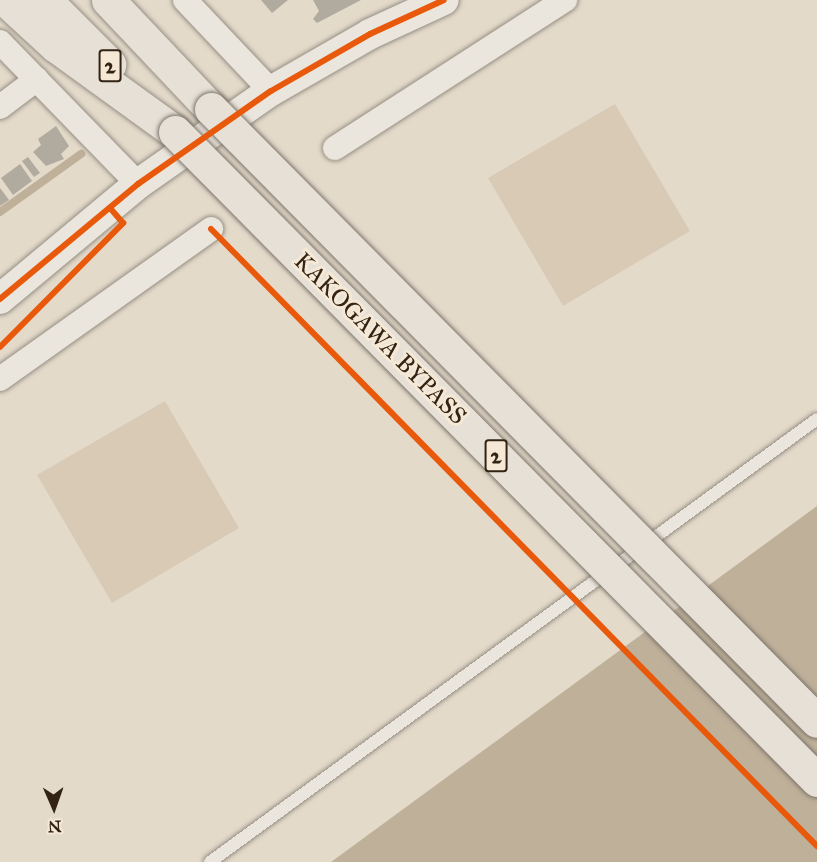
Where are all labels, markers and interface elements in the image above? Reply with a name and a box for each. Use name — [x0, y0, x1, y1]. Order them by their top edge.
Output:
road number: 2 — [98, 47, 122, 85]
street label: KAKOGAWA BYPASS — [288, 247, 472, 431]
road number: 2 — [484, 437, 508, 475]
north arrow — [24, 778, 84, 838]
text: N — [48, 817, 62, 836]

